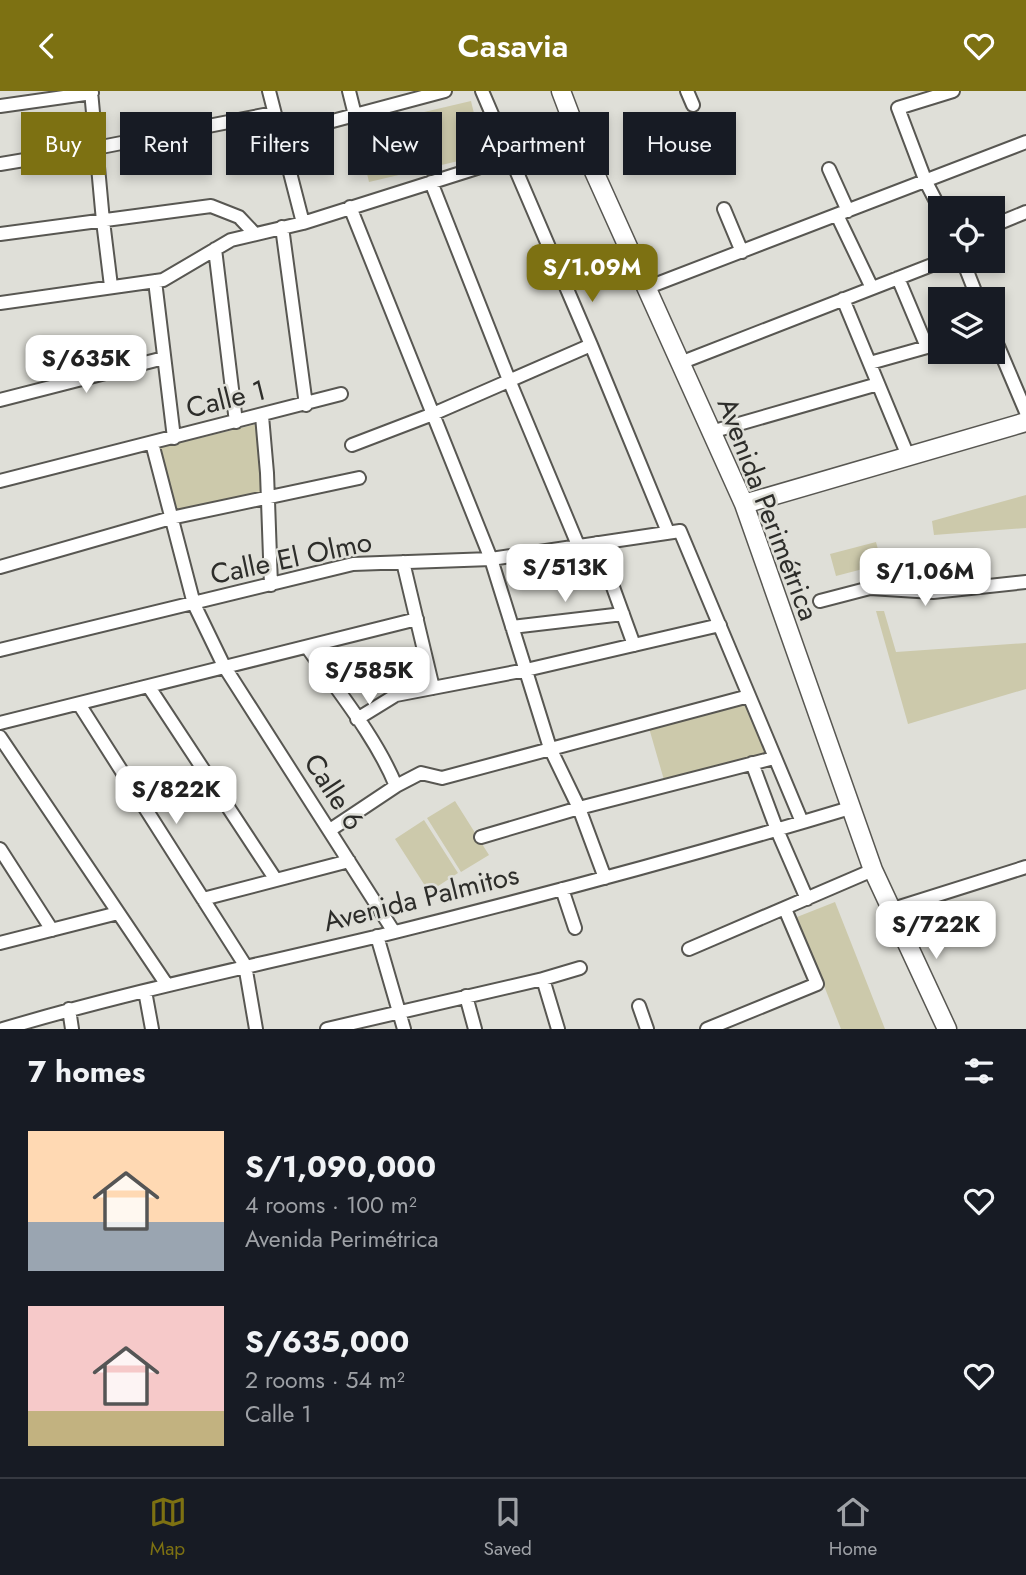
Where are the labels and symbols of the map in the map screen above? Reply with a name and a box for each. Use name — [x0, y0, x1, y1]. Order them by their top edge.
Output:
pin: S/1.09M — [527, 245, 657, 304]
pin: S/635K — [29, 335, 143, 395]
street label: Calle 1 — [182, 369, 270, 429]
street label: Avenida Perimétrica — [707, 392, 829, 626]
street label: Calle El Olmo — [206, 521, 376, 595]
pin: S/513K — [508, 545, 622, 604]
pin: S/1.06M — [860, 549, 990, 608]
pin: S/585K — [312, 647, 426, 707]
street label: Calle 6 — [294, 745, 374, 839]
pin: S/822K — [119, 767, 233, 826]
street label: Avenida Palmitos — [319, 854, 523, 942]
pin: S/722K — [879, 901, 993, 961]

